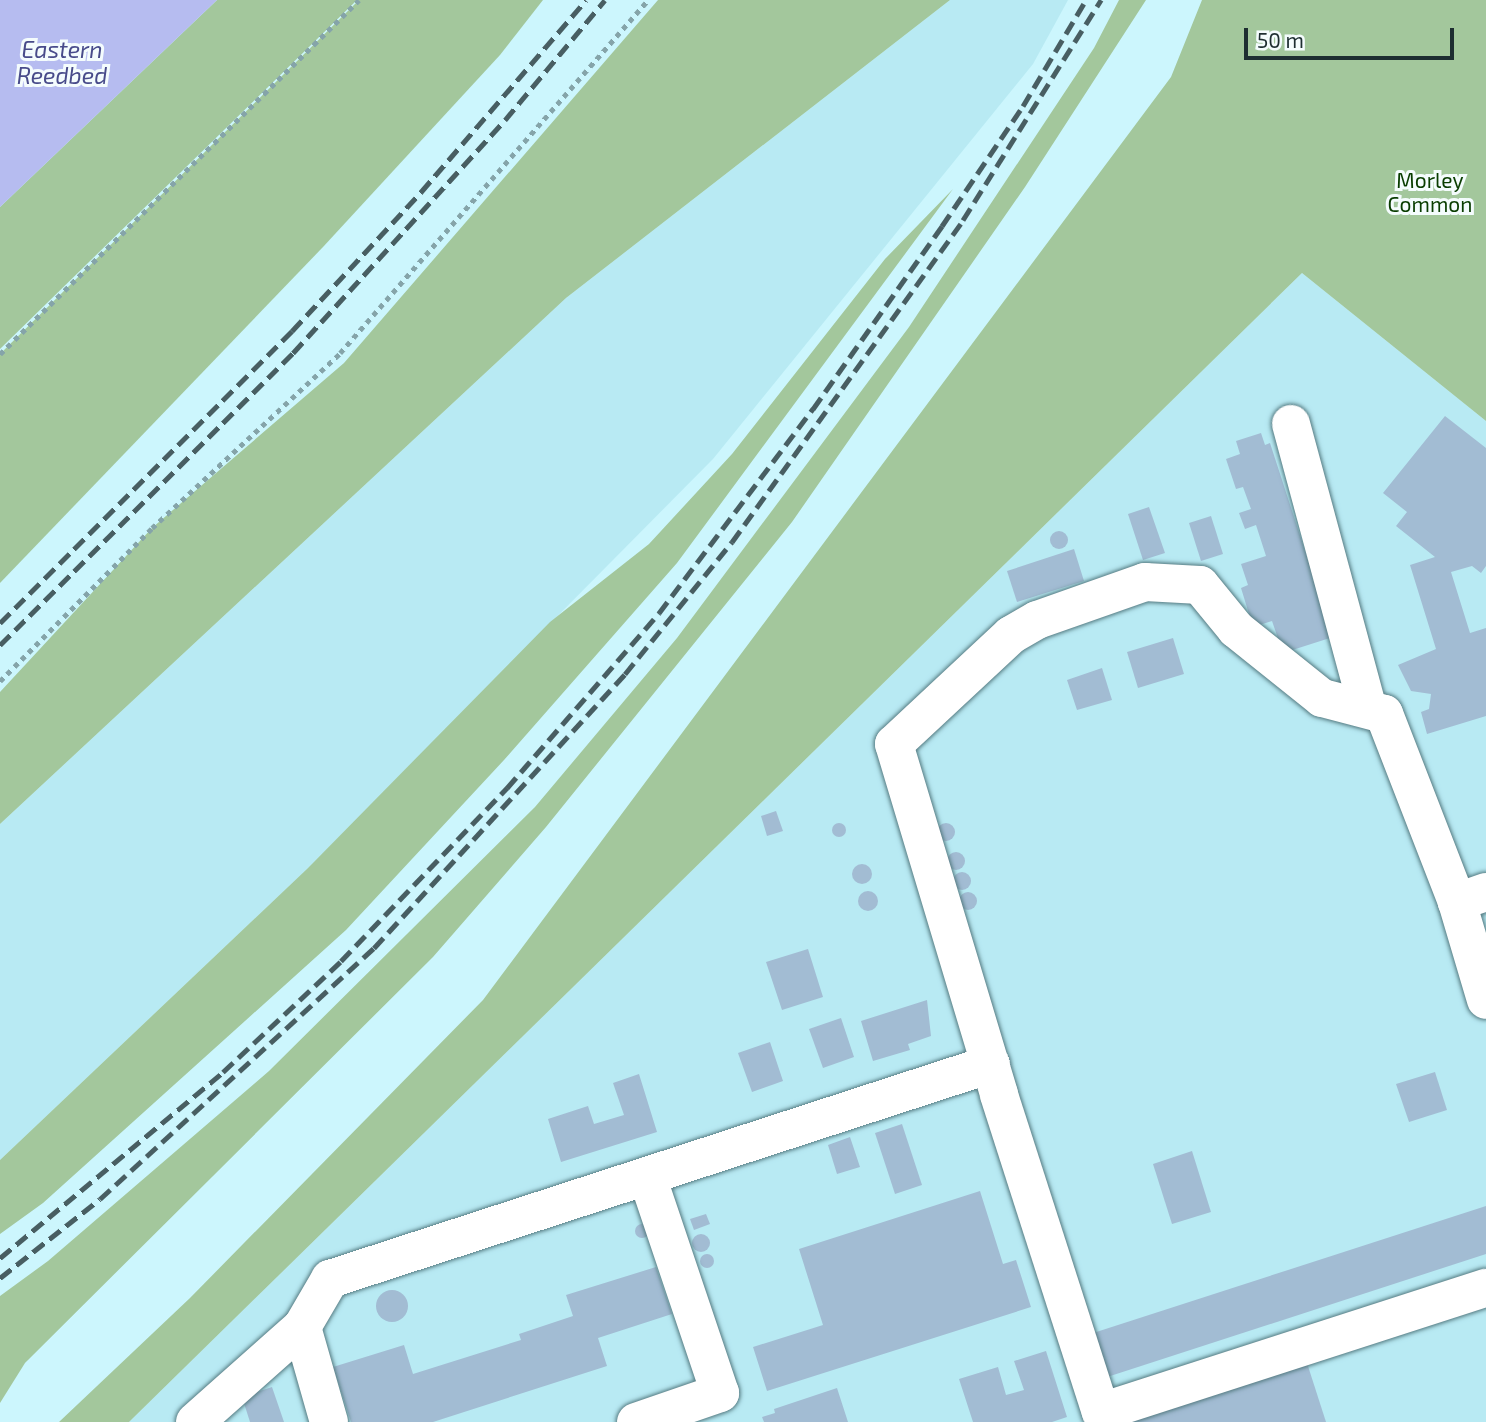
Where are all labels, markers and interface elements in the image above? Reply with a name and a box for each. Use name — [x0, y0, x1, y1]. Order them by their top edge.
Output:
scale bar — [1248, 14, 1458, 58]
text: 50 m — [1257, 27, 1304, 52]
water label: Eastern Reedbed — [17, 35, 107, 89]
park label: Morley Common — [1388, 167, 1472, 217]

